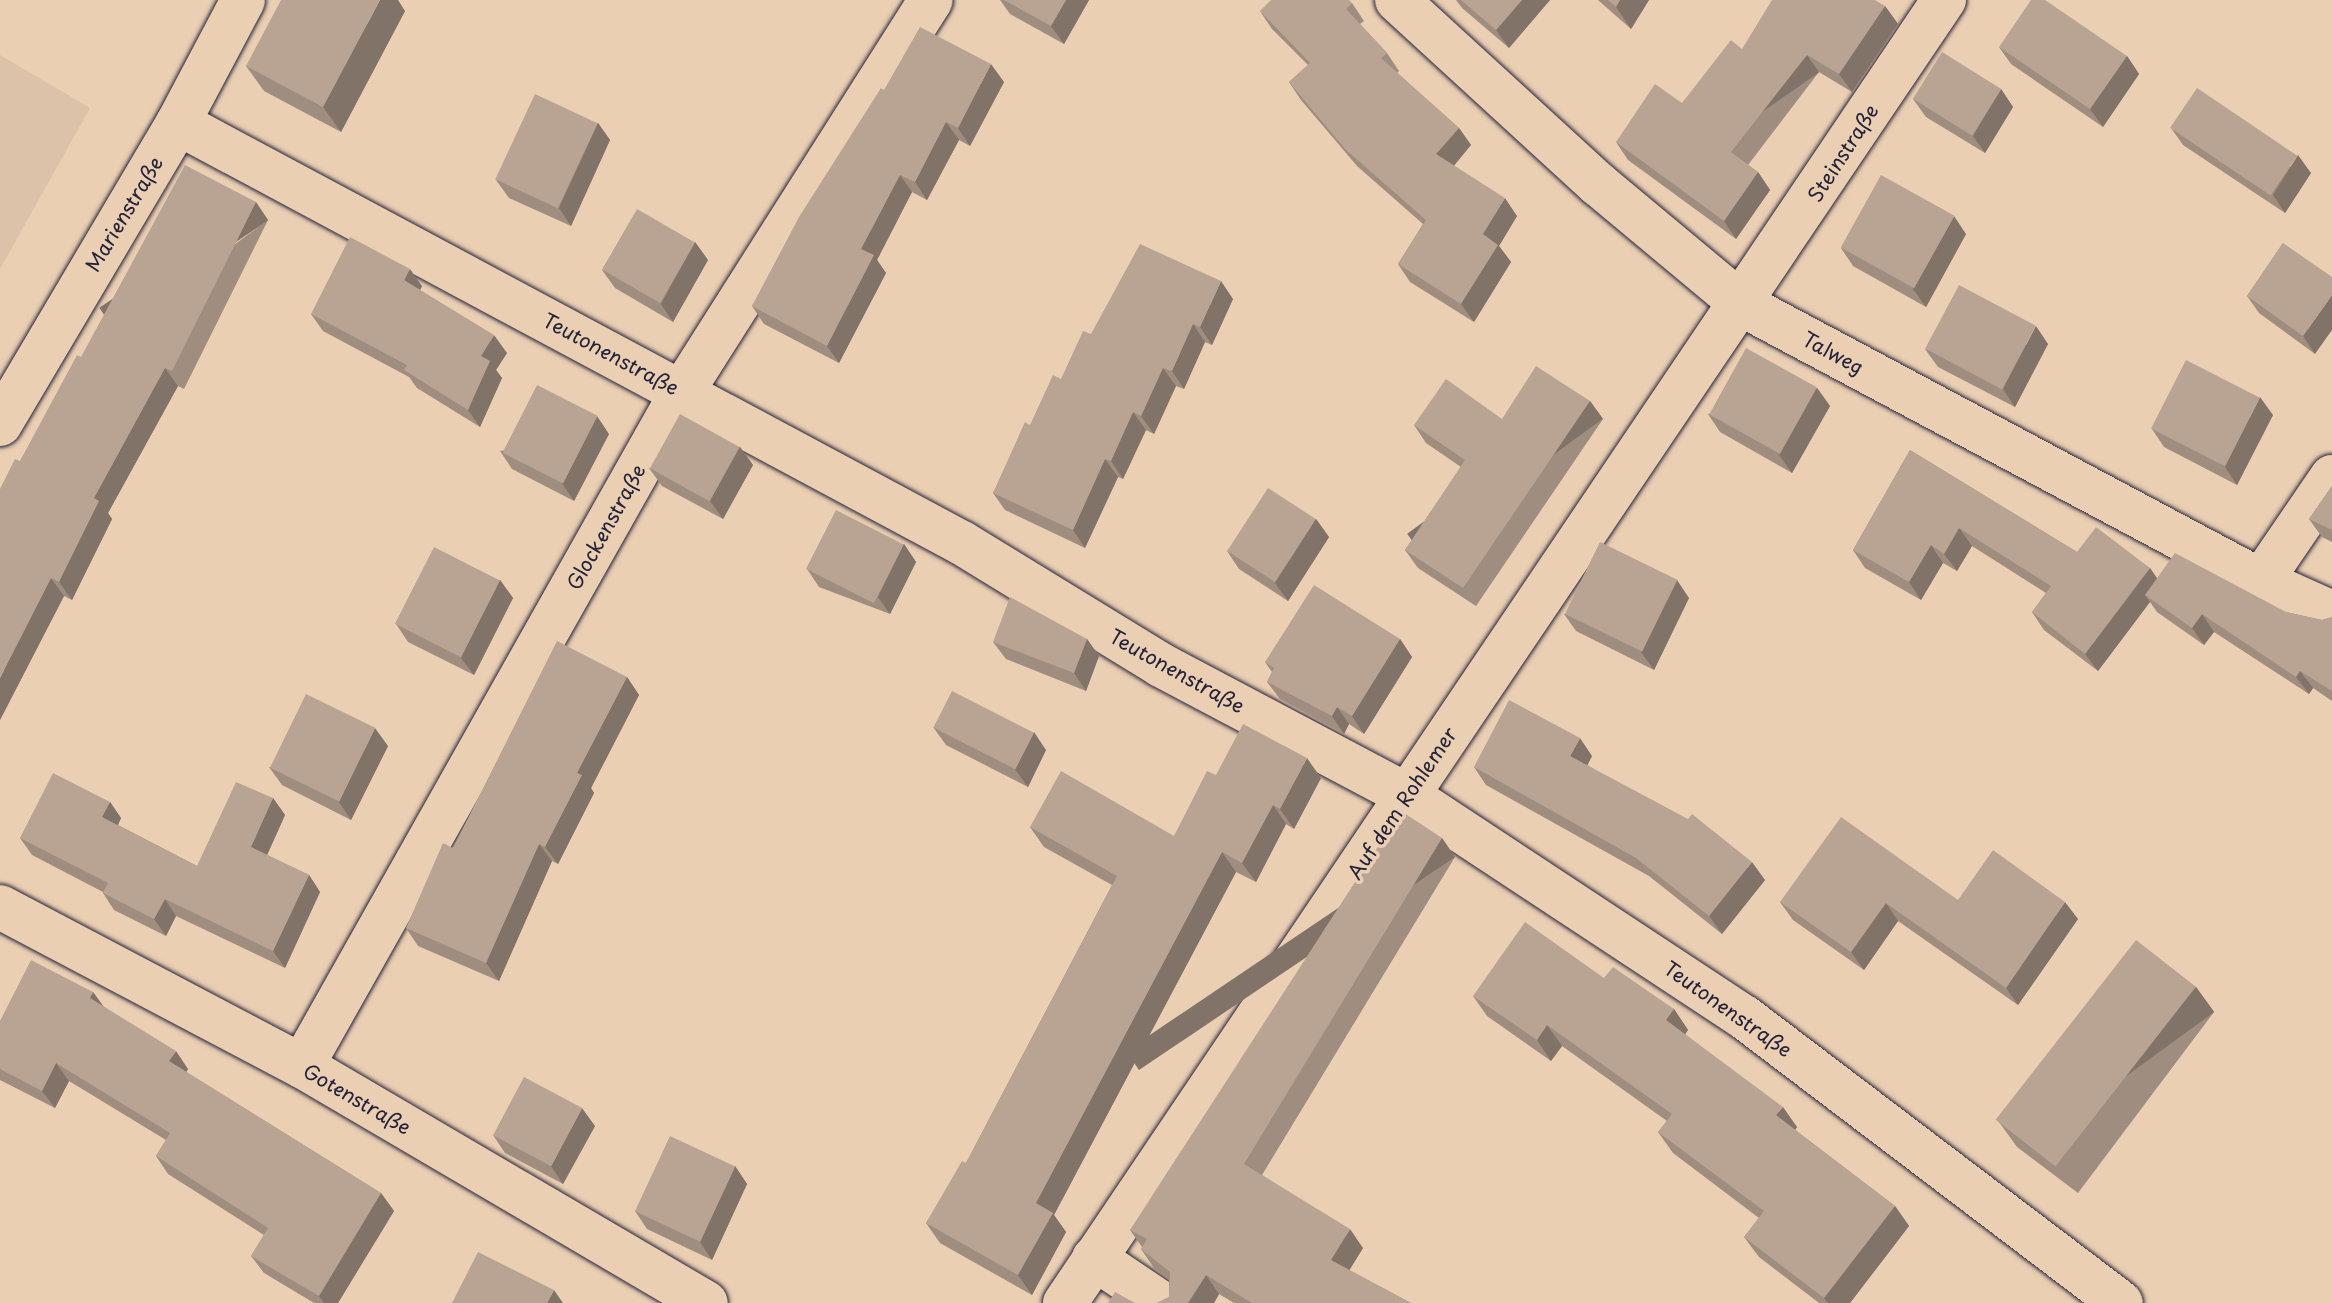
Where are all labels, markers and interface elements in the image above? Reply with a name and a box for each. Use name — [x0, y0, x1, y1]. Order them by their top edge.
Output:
street label: Steinstraße — [1803, 100, 1883, 206]
street label: Marienstraße — [80, 152, 168, 276]
street label: Teutonenstraße — [539, 308, 683, 400]
street label: Talweg — [1798, 327, 1868, 379]
street label: Glockenstraße — [562, 460, 650, 594]
street label: Teutonenstraße — [1105, 624, 1249, 718]
street label: Auf dem Rohlemer — [1342, 723, 1462, 883]
street label: Teutonenstraße — [1659, 956, 1797, 1062]
street label: Gotenstraße — [299, 1059, 415, 1139]

